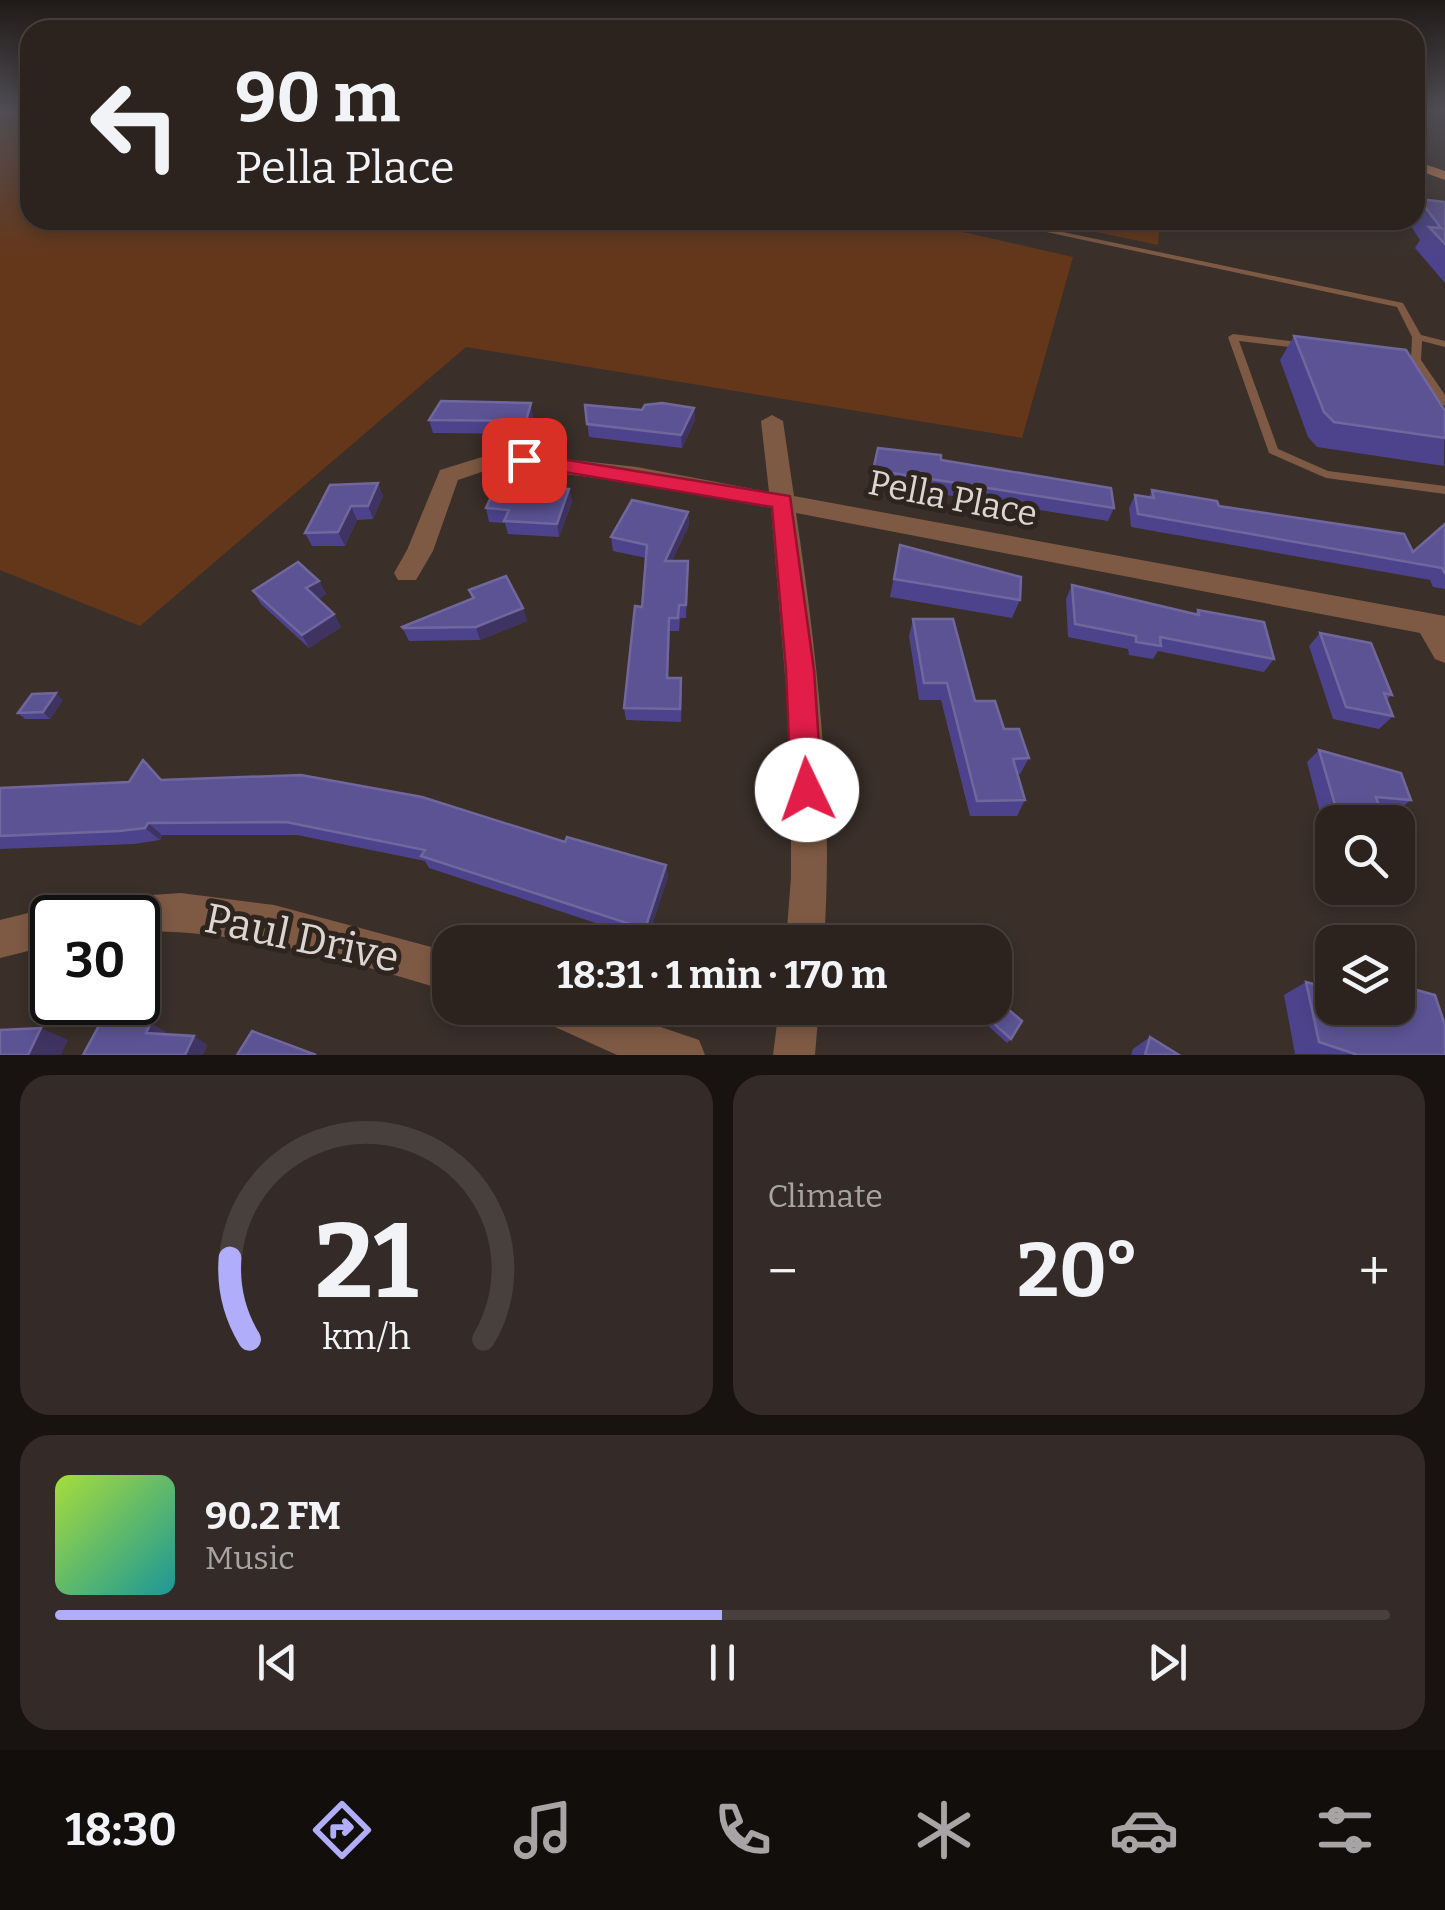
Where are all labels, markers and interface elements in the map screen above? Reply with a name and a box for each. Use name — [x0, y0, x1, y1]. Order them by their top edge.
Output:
text: 90 m — [235, 56, 400, 140]
icon: left — [70, 60, 200, 190]
text: Pella Place — [235, 141, 455, 195]
pin — [482, 418, 567, 503]
icon: arrive — [497, 433, 552, 488]
street label: Pella Place — [865, 461, 1041, 535]
position arrow — [755, 738, 859, 842]
map controls — [1315, 805, 1415, 1025]
button: search — [1315, 805, 1415, 905]
street label: Paul Drive — [200, 893, 404, 983]
speed limit sign: 30 — [30, 895, 160, 1025]
button: layers — [1315, 925, 1415, 1025]
text: 18:31 · 1 min · 170 m — [557, 952, 887, 998]
text: Climate — [768, 1177, 883, 1215]
text: 21 — [315, 1200, 418, 1325]
text: 20° — [1017, 1226, 1139, 1316]
text: − — [768, 1239, 798, 1305]
text: + — [1359, 1239, 1390, 1305]
text: km/h — [322, 1316, 410, 1358]
text: 90.2 FM — [205, 1493, 341, 1539]
text: Music — [205, 1539, 295, 1577]
icon: previous — [250, 1635, 305, 1690]
icon: pause — [695, 1635, 750, 1690]
icon: next — [1140, 1635, 1195, 1690]
icon: directions — [307, 1795, 377, 1865]
icon: music — [508, 1795, 578, 1865]
icon: phone — [708, 1795, 778, 1865]
icon: climate — [909, 1795, 979, 1865]
icon: car — [1109, 1795, 1179, 1865]
icon: filters — [1310, 1795, 1380, 1865]
text: 18:30 — [65, 1803, 177, 1857]

